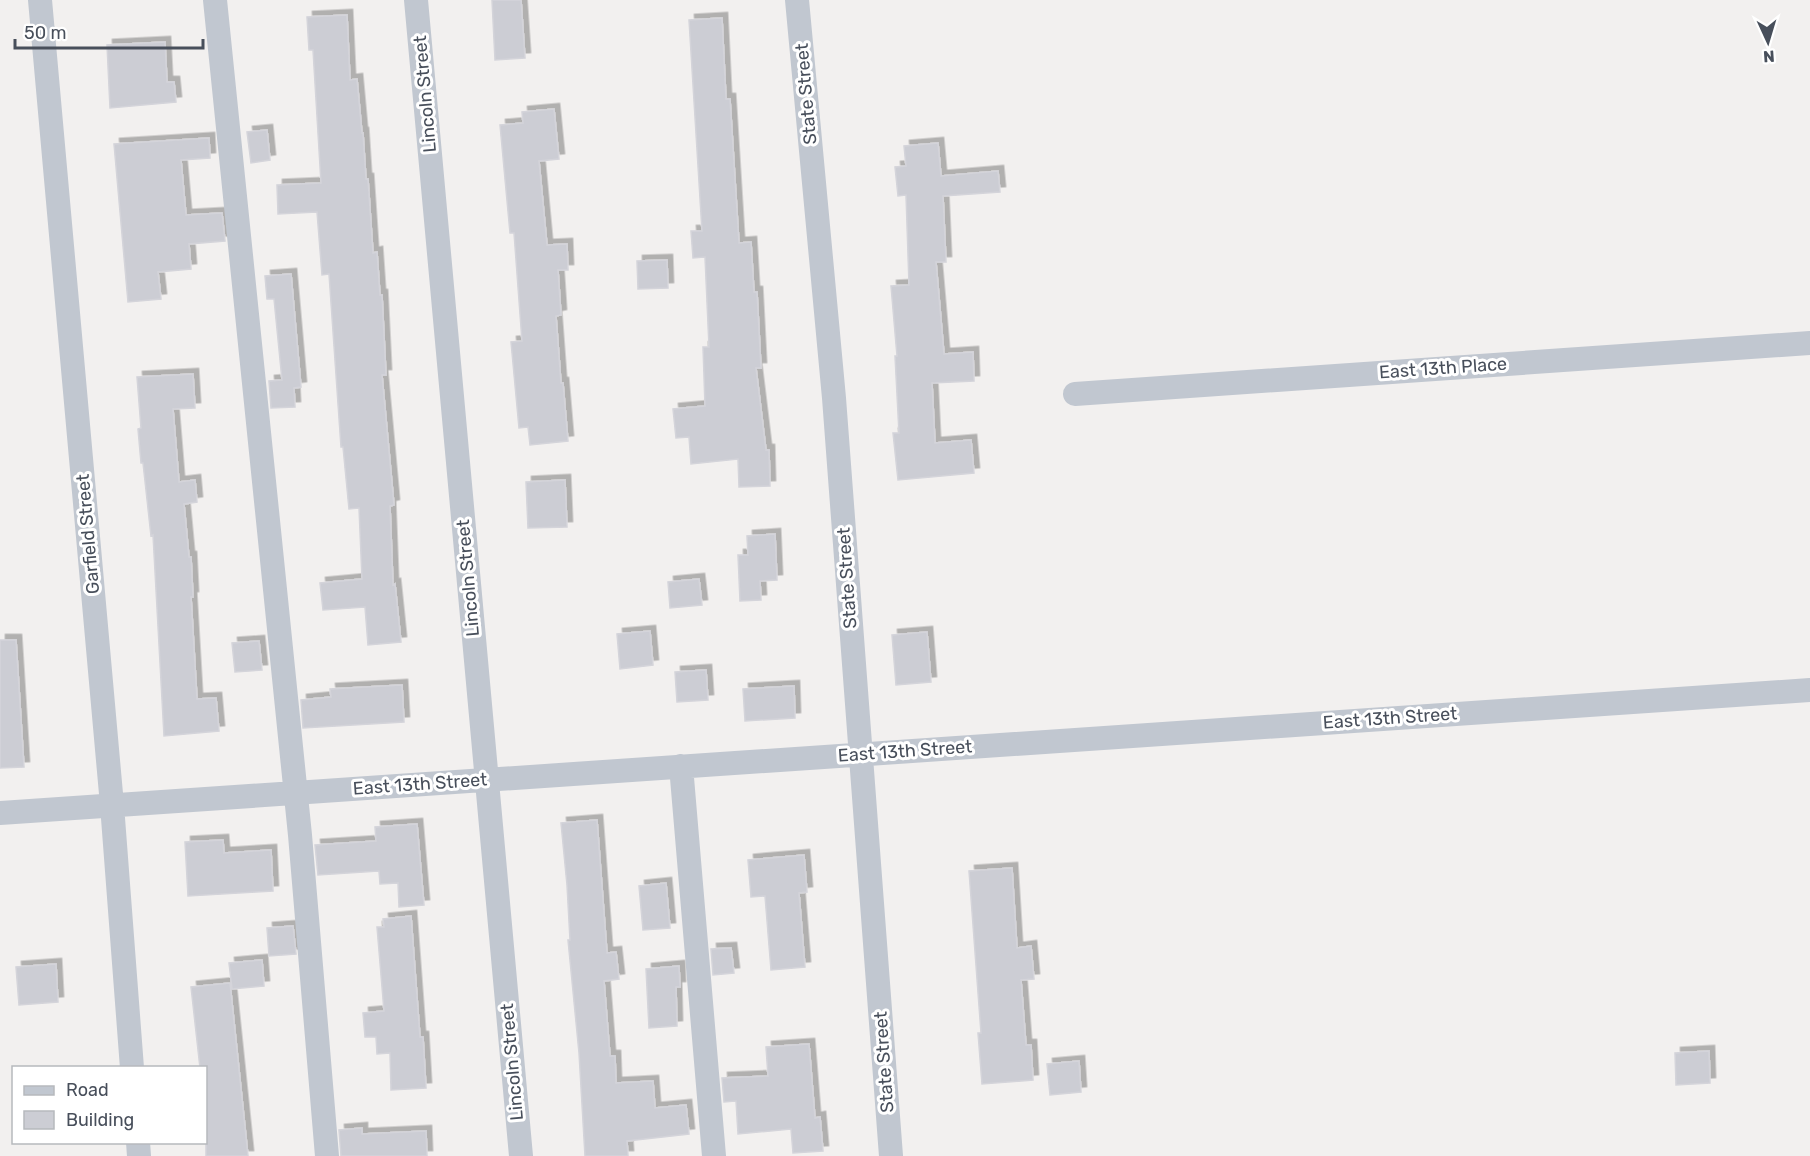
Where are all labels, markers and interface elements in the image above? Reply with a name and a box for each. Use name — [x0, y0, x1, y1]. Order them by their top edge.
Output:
scale bar — [15, 12, 202, 50]
north arrow — [1738, 12, 1798, 72]
text: 50 m — [24, 22, 67, 44]
street label: Lincoln Street — [409, 35, 441, 153]
street label: State Street — [791, 42, 821, 146]
text: N — [1763, 47, 1775, 66]
street label: East 13th Place — [1378, 353, 1508, 383]
street label: Garfield Street — [72, 473, 104, 595]
street label: Lincoln Street — [452, 519, 484, 637]
street label: State Street — [832, 527, 862, 629]
street label: East 13th Street — [1322, 702, 1458, 734]
street label: East 13th Street — [837, 735, 973, 767]
street label: East 13th Street — [352, 768, 488, 800]
street label: Lincoln Street — [496, 1003, 528, 1121]
street label: State Street — [869, 1011, 899, 1113]
legend — [12, 1066, 207, 1144]
text: Road — [66, 1079, 109, 1101]
text: Building — [66, 1109, 134, 1131]

